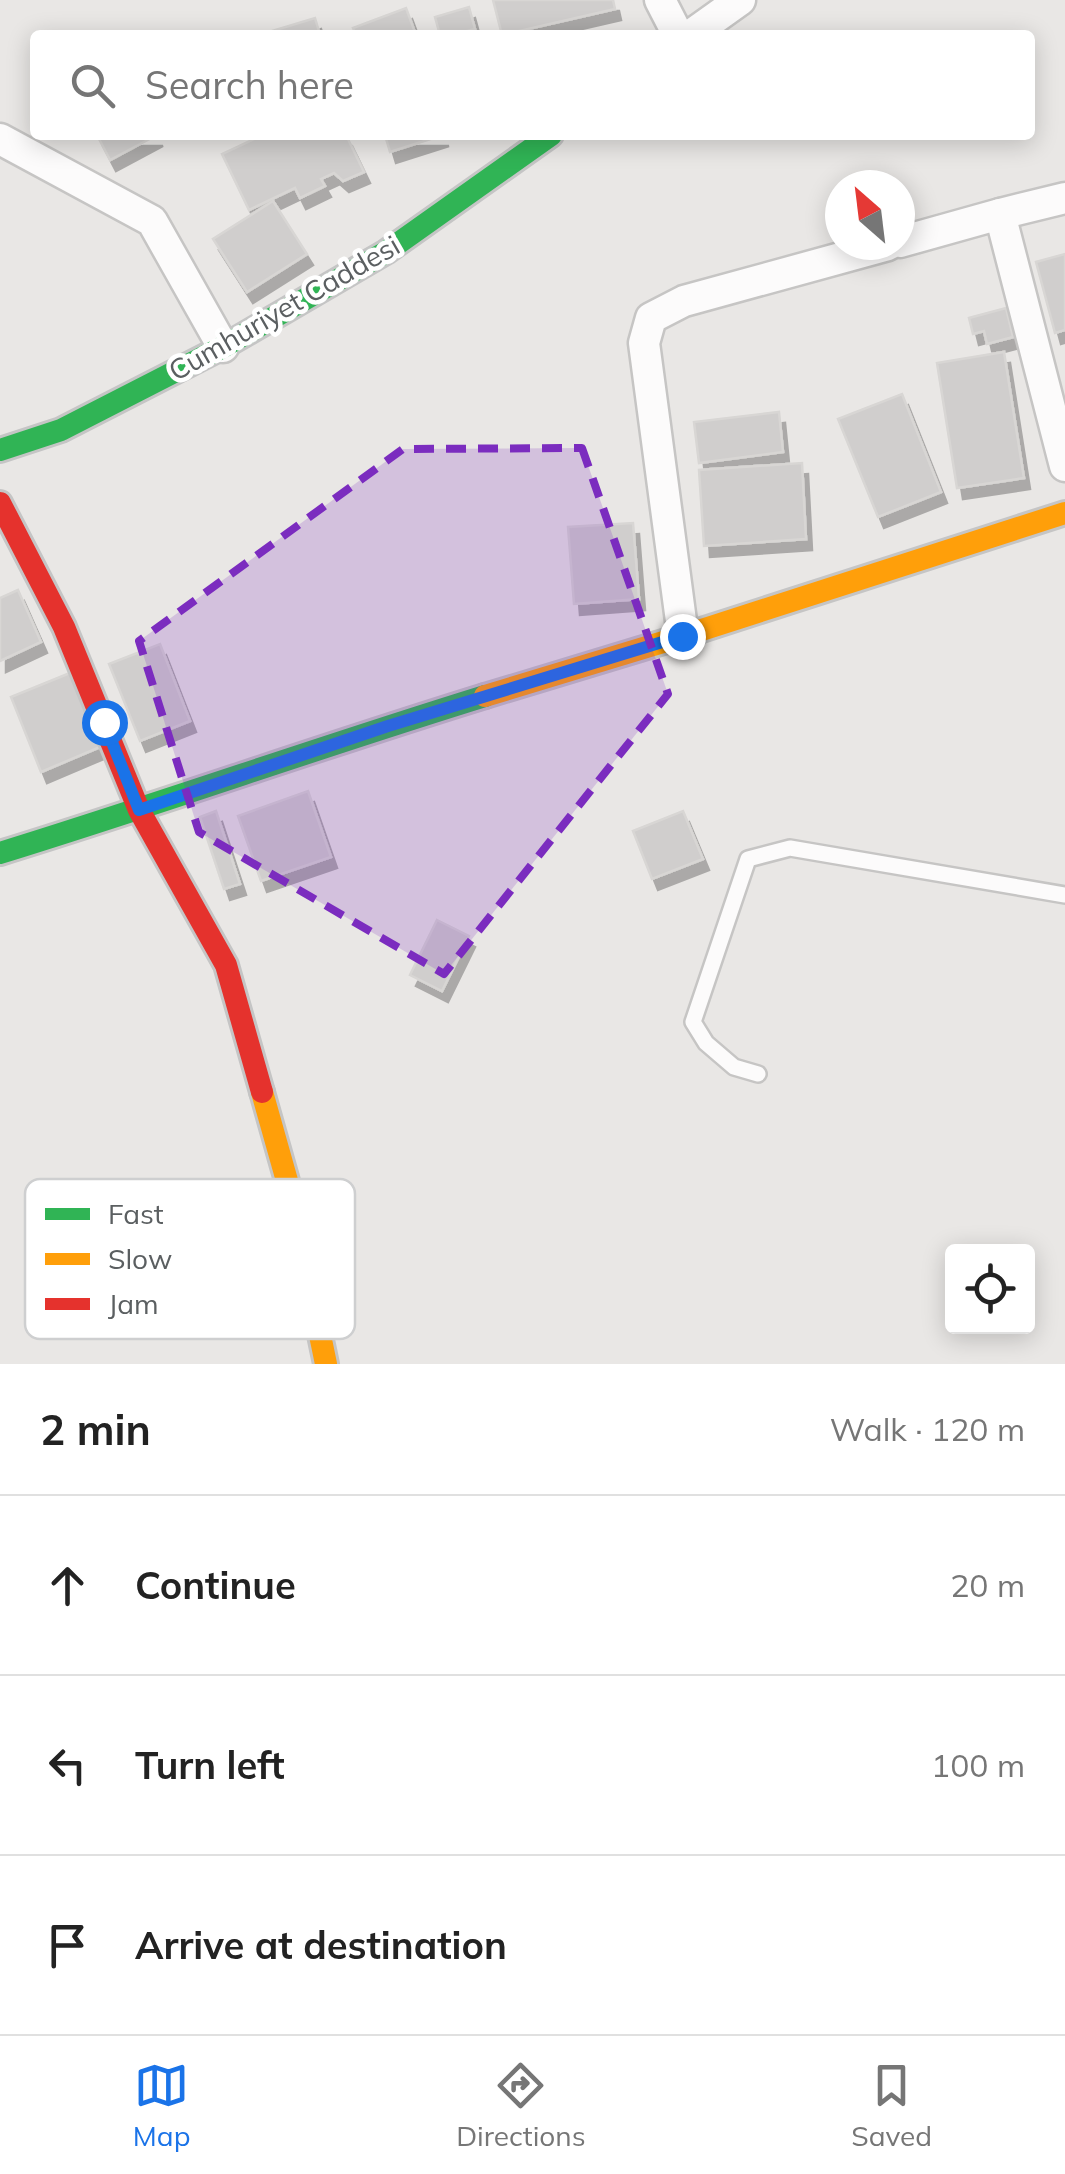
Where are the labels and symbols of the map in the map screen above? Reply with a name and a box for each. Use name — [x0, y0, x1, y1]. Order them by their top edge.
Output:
north arrow — [825, 170, 915, 260]
street label: Cumhuriyet Caddesi — [162, 227, 405, 388]
route end — [660, 614, 706, 660]
route start — [82, 700, 128, 746]
legend — [25, 1179, 355, 1339]
text: Fast — [108, 1196, 164, 1231]
text: Slow — [108, 1241, 172, 1276]
text: Jam — [108, 1286, 159, 1321]

